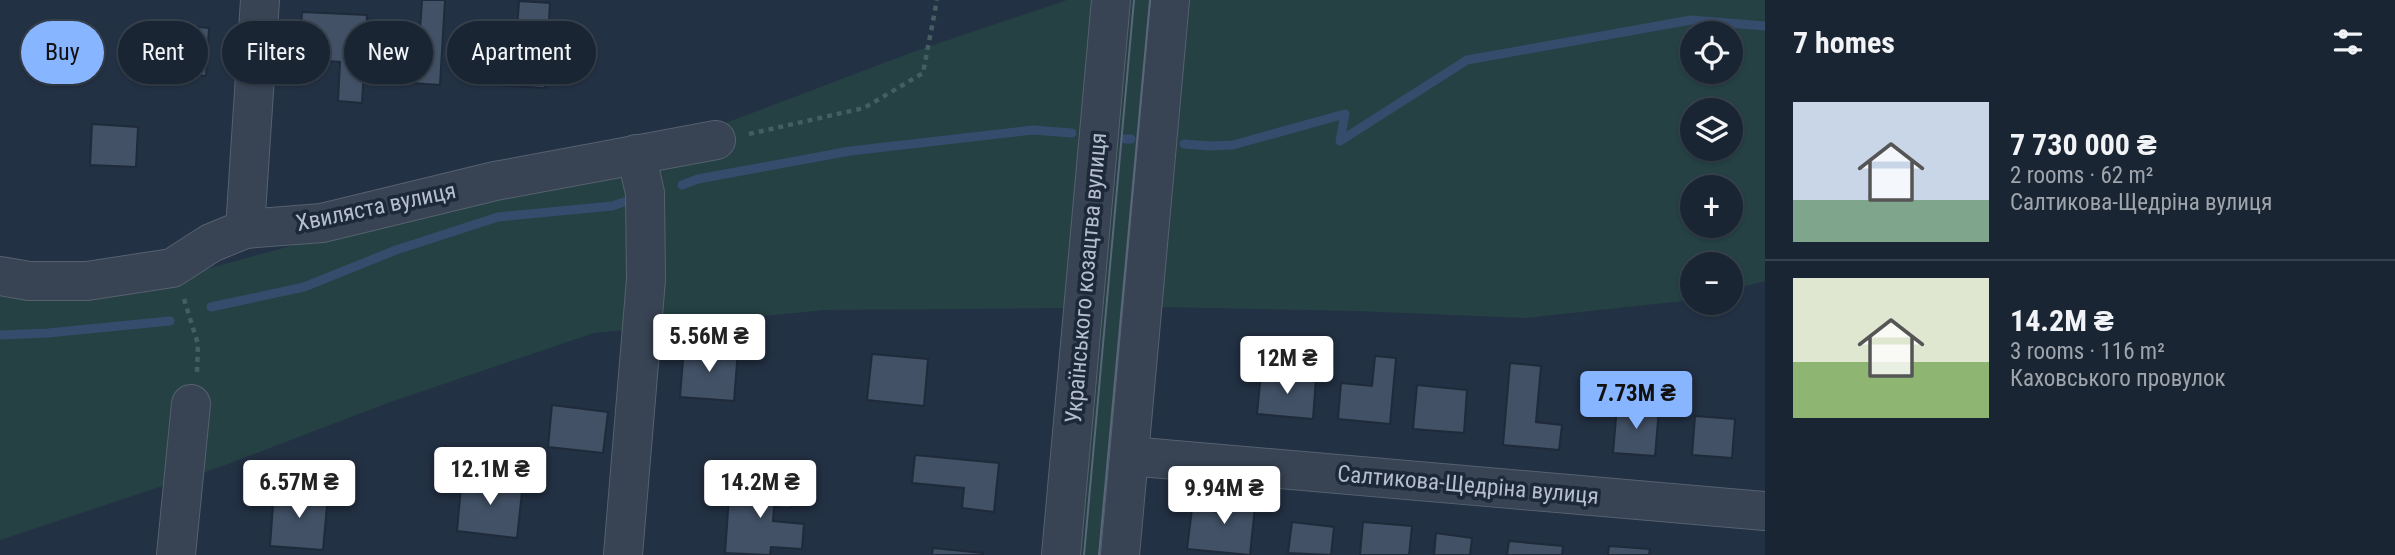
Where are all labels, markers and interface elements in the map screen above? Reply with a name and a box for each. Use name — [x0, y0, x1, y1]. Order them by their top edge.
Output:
chip: Buy — [21, 21, 104, 84]
chip: Rent — [118, 21, 208, 84]
chip: Filters — [222, 21, 330, 84]
chip: New — [344, 21, 433, 84]
chip: Apartment — [447, 21, 596, 84]
map controls — [1680, 21, 1743, 315]
button: locate — [1680, 21, 1743, 84]
icon: filters — [2329, 23, 2367, 61]
text: 7 homes — [1793, 25, 1895, 60]
button: layers — [1680, 98, 1743, 161]
text: 7 730 000 ₴ — [2010, 127, 2157, 162]
icon: home — [1849, 130, 1933, 214]
street label: Українського козацтва вулиця — [1060, 132, 1112, 424]
text: 2 rooms · 62 m² — [2010, 162, 2153, 189]
button: + — [1680, 175, 1743, 238]
street label: Хвиляста вулиця — [294, 177, 458, 237]
text: Салтикова-Щедріна вулиця — [2010, 189, 2272, 216]
button: − — [1680, 252, 1743, 315]
text: 14.2M ₴ — [2010, 303, 2114, 338]
icon: home — [1849, 306, 1933, 390]
pin: 5.56M ₴ — [644, 314, 774, 374]
text: 5.56M ₴ — [669, 323, 749, 350]
pin: 12M ₴ — [1238, 336, 1336, 396]
text: 3 rooms · 116 m² — [2010, 338, 2165, 365]
text: 12M ₴ — [1256, 345, 1318, 372]
text: Каховського провулок — [2010, 365, 2226, 392]
pin: 7.73M ₴ — [1571, 372, 1701, 431]
text: 7.73M ₴ — [1596, 380, 1676, 407]
pin: 12.1M ₴ — [425, 448, 555, 507]
text: 12.1M ₴ — [450, 456, 530, 483]
street label: Салтикова-Щедріна вулиця — [1336, 460, 1600, 510]
pin: 6.57M ₴ — [234, 461, 364, 520]
pin: 14.2M ₴ — [695, 461, 825, 520]
pin: 9.94M ₴ — [1159, 466, 1289, 526]
text: 6.57M ₴ — [259, 469, 339, 496]
text: 14.2M ₴ — [720, 469, 800, 496]
text: 9.94M ₴ — [1184, 475, 1264, 502]

